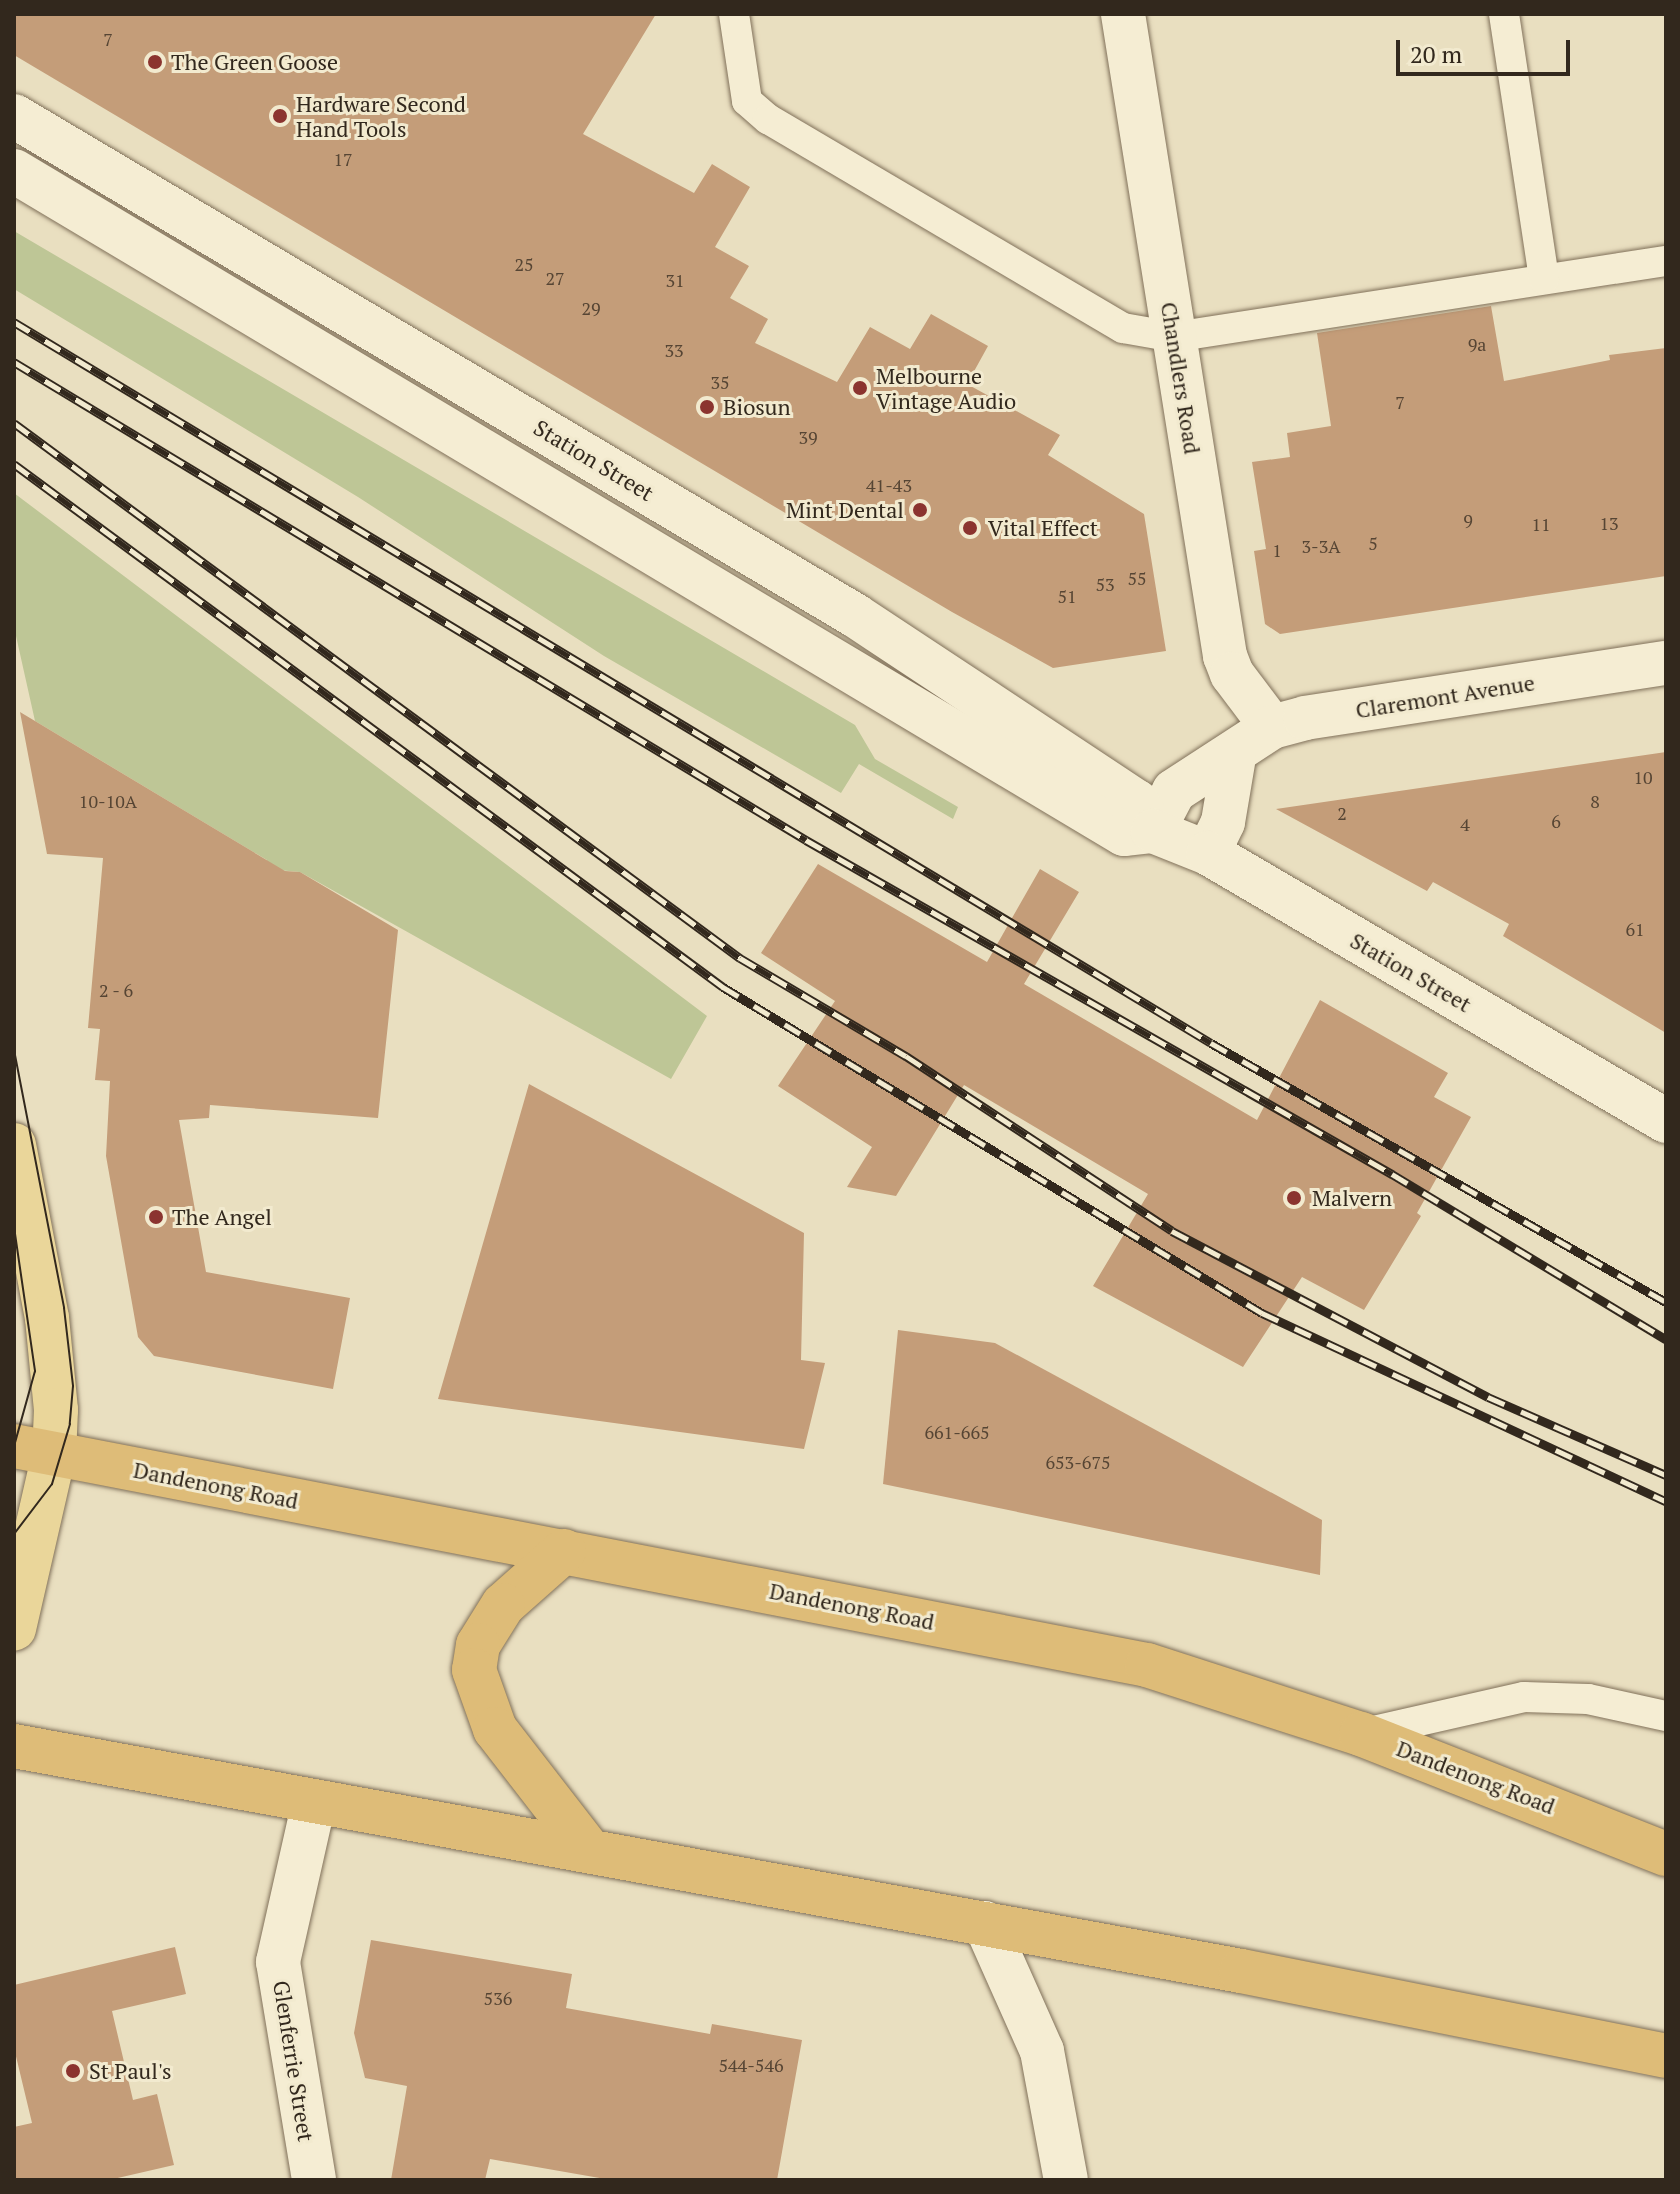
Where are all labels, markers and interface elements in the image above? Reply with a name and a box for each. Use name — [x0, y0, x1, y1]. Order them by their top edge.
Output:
scale bar — [1400, 24, 1574, 74]
house number: 7 — [103, 28, 113, 50]
text: 20 m — [1410, 38, 1462, 70]
place label: The Green Goose — [171, 49, 338, 75]
marker: The Green Goose — [146, 53, 164, 71]
place label: Hardware Second Hand Tools — [296, 90, 466, 142]
marker: Hardware Second Hand Tools — [271, 107, 289, 125]
house number: 17 — [333, 148, 353, 170]
house number: 25 — [514, 253, 534, 275]
house number: 27 — [545, 267, 565, 289]
house number: 31 — [665, 269, 685, 291]
house number: 29 — [581, 297, 601, 319]
street label: Chandlers Road — [1156, 300, 1206, 456]
house number: 9a — [1468, 333, 1486, 355]
house number: 33 — [664, 339, 684, 361]
place label: Melbourne Vintage Audio — [876, 362, 1017, 414]
house number: 35 — [710, 371, 730, 393]
marker: Melbourne Vintage Audio — [851, 379, 869, 397]
house number: 7 — [1395, 391, 1405, 413]
place label: Biosun — [723, 394, 791, 420]
marker: Biosun — [698, 398, 716, 416]
street label: Station Street — [529, 414, 659, 506]
house number: 39 — [798, 426, 818, 448]
house number: 41-43 — [866, 474, 912, 496]
place label: Mint Dental — [786, 497, 904, 523]
marker: Mint Dental — [911, 501, 929, 519]
house number: 9 — [1463, 509, 1473, 531]
house number: 13 — [1599, 512, 1619, 534]
house number: 11 — [1531, 513, 1551, 535]
place label: Vital Effect — [988, 515, 1098, 541]
marker: Vital Effect — [959, 517, 981, 539]
house number: 5 — [1368, 532, 1378, 554]
house number: 3-3A — [1301, 535, 1341, 557]
house number: 1 — [1272, 539, 1282, 561]
house number: 55 — [1127, 567, 1147, 589]
house number: 53 — [1095, 573, 1115, 595]
house number: 51 — [1057, 585, 1077, 607]
street label: Claremont Avenue — [1353, 669, 1537, 723]
house number: 10 — [1633, 766, 1653, 788]
house number: 10-10A — [79, 790, 137, 812]
house number: 8 — [1590, 790, 1600, 812]
house number: 2 — [1337, 802, 1347, 824]
house number: 6 — [1551, 810, 1561, 832]
house number: 4 — [1460, 813, 1470, 835]
house number: 61 — [1625, 918, 1645, 940]
street label: Station Street — [1346, 927, 1476, 1017]
house number: 2 - 6 — [98, 979, 134, 1001]
place label: Malvern — [1312, 1185, 1392, 1211]
marker: Malvern — [1283, 1187, 1305, 1209]
place label: The Angel — [172, 1204, 272, 1230]
marker: The Angel — [147, 1208, 165, 1226]
house number: 661-665 — [924, 1421, 990, 1443]
house number: 653-675 — [1045, 1451, 1111, 1473]
street label: Dandenong Road — [131, 1456, 301, 1514]
street label: Dandenong Road — [767, 1577, 937, 1635]
street label: Dandenong Road — [1393, 1735, 1559, 1819]
street label: Glenferrie Street — [268, 1979, 320, 2143]
house number: 536 — [484, 1987, 512, 2009]
house number: 544-546 — [718, 2054, 784, 2076]
place label: St Paul's — [89, 2058, 172, 2084]
marker: St Paul's — [64, 2062, 82, 2080]

